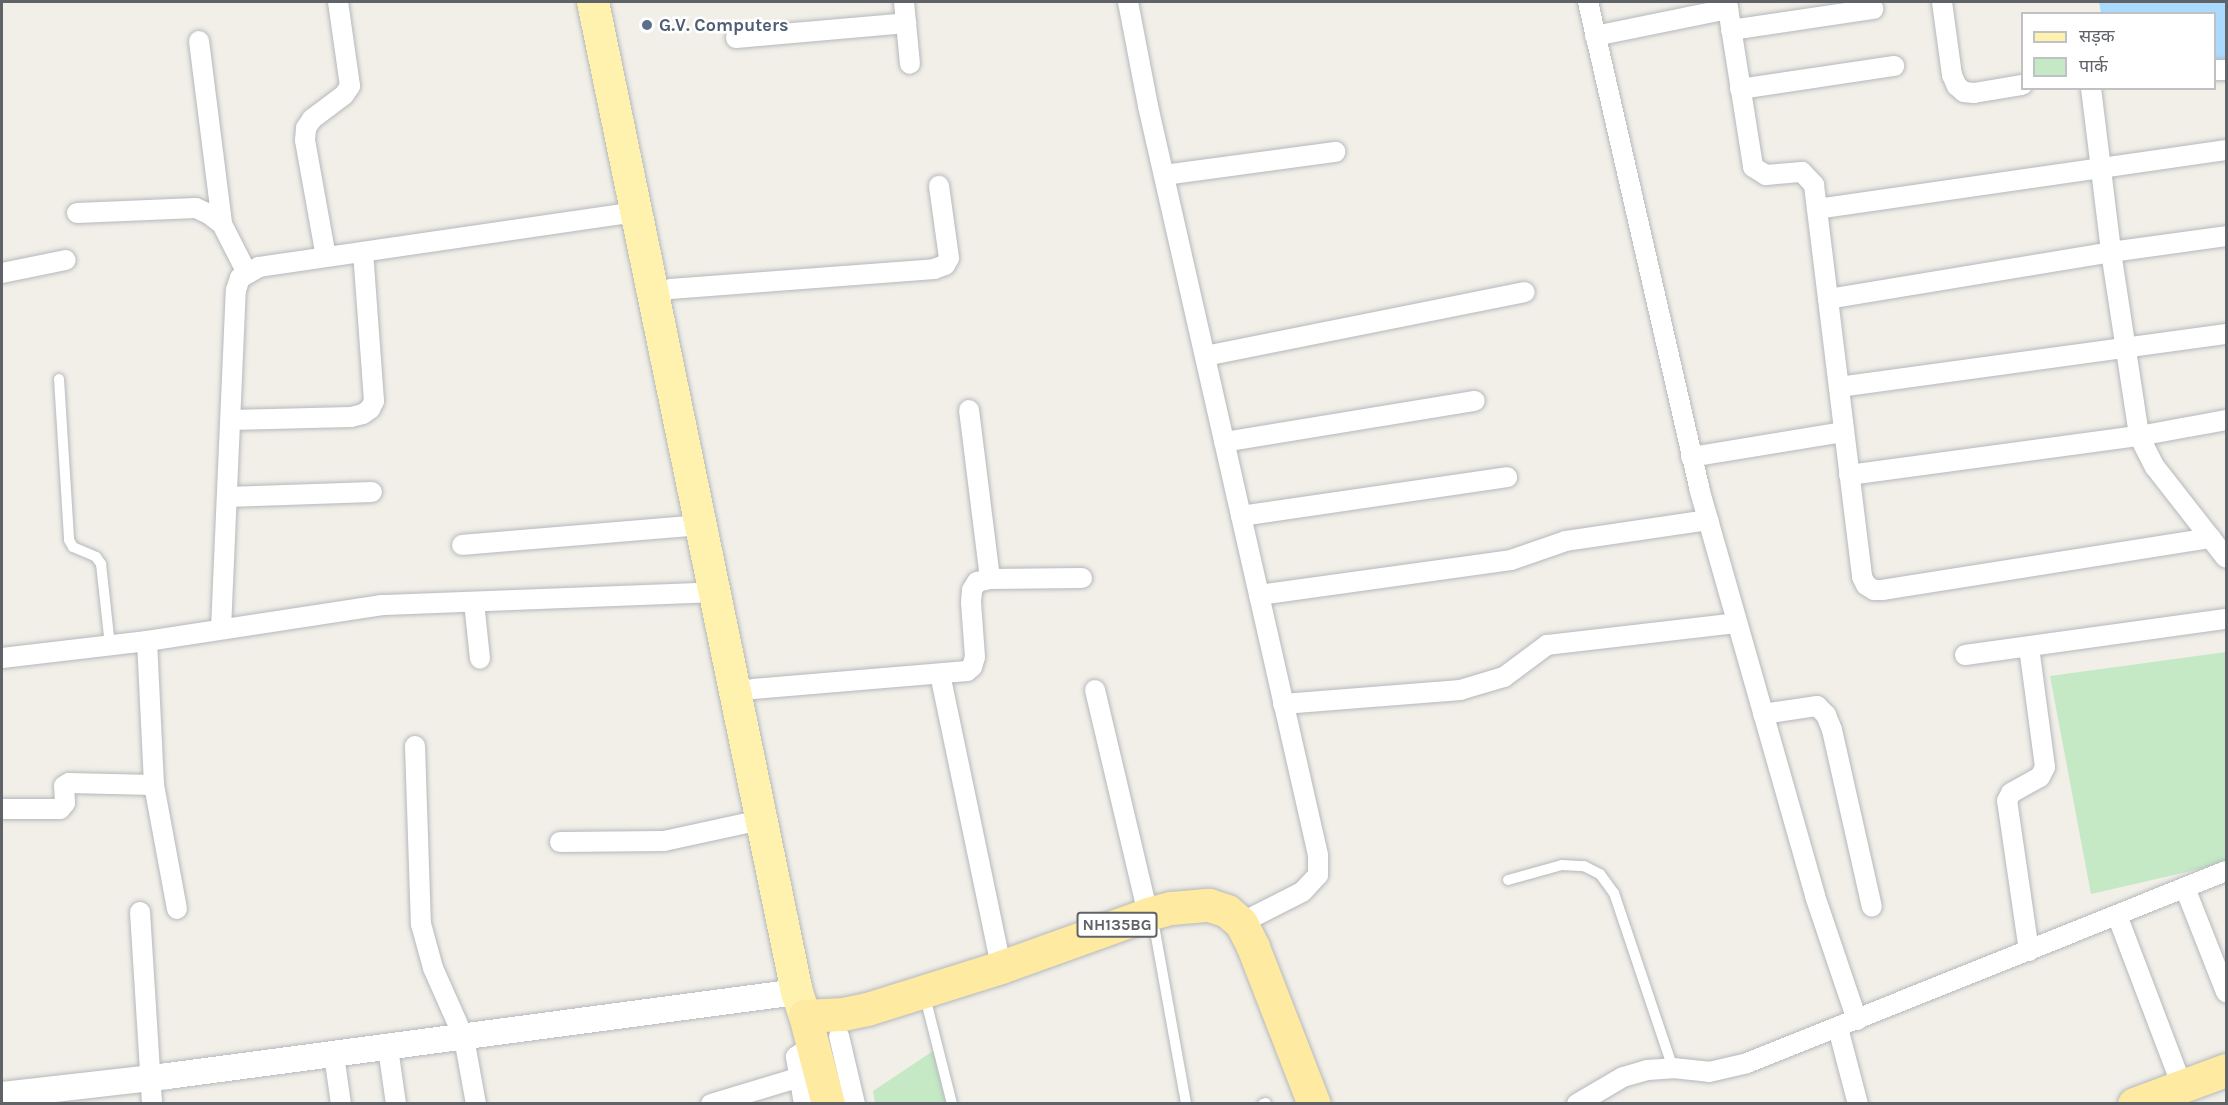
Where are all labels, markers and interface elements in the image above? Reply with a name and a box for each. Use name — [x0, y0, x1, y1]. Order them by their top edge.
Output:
legend — [2021, 12, 2216, 90]
place label: G.V. Computers — [659, 14, 788, 36]
marker: G.V. Computers — [640, 18, 654, 32]
text: सड़क — [2079, 25, 2115, 47]
text: पार्क — [2079, 55, 2108, 77]
road number: NH135BG — [1076, 912, 1158, 938]

